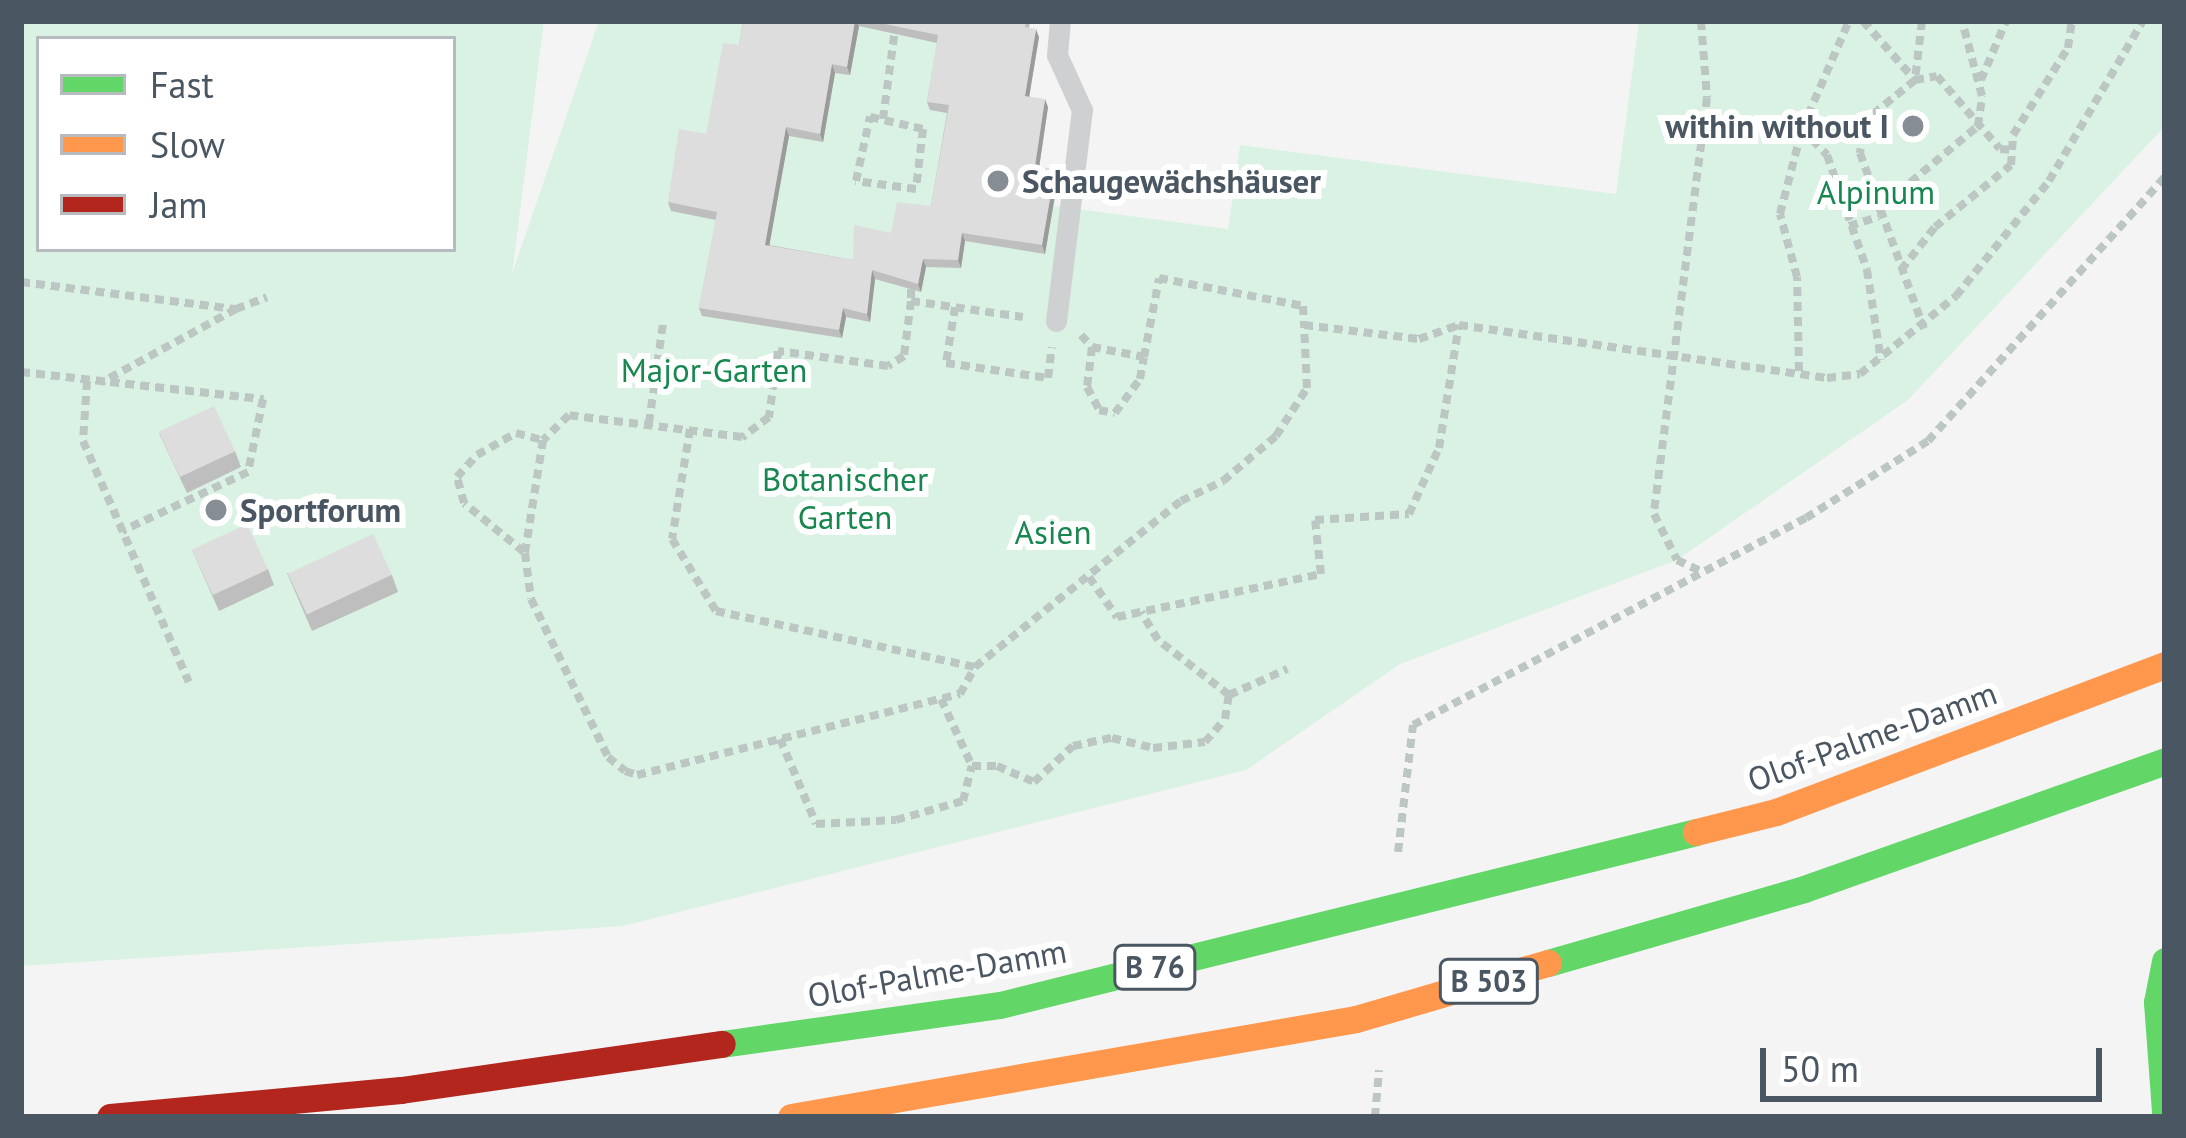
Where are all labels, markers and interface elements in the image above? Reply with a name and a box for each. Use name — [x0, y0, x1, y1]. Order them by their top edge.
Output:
legend — [36, 36, 456, 252]
text: Fast — [150, 61, 214, 108]
place label: within without I — [1665, 106, 1889, 146]
marker: within without I — [1900, 113, 1926, 139]
text: Slow — [150, 121, 225, 168]
place label: Schaugewächshäuser — [1022, 161, 1321, 201]
marker: Schaugewächshäuser — [985, 168, 1011, 194]
park label: Alpinum — [1817, 172, 1935, 212]
text: Jam — [150, 181, 208, 228]
park label: Major-Garten — [621, 350, 807, 390]
park label: Botanischer Garten — [762, 459, 928, 537]
place label: Sportforum — [240, 490, 401, 530]
marker: Sportforum — [203, 497, 229, 523]
park label: Asien — [1015, 512, 1091, 552]
street label: Olof-Palme-Damm — [1742, 673, 2002, 799]
street label: Olof-Palme-Damm — [804, 931, 1070, 1015]
road number: B 76 — [1113, 943, 1197, 991]
road number: B 503 — [1438, 957, 1540, 1005]
scale bar — [1766, 1024, 2108, 1098]
text: 50 m — [1781, 1045, 1859, 1092]

